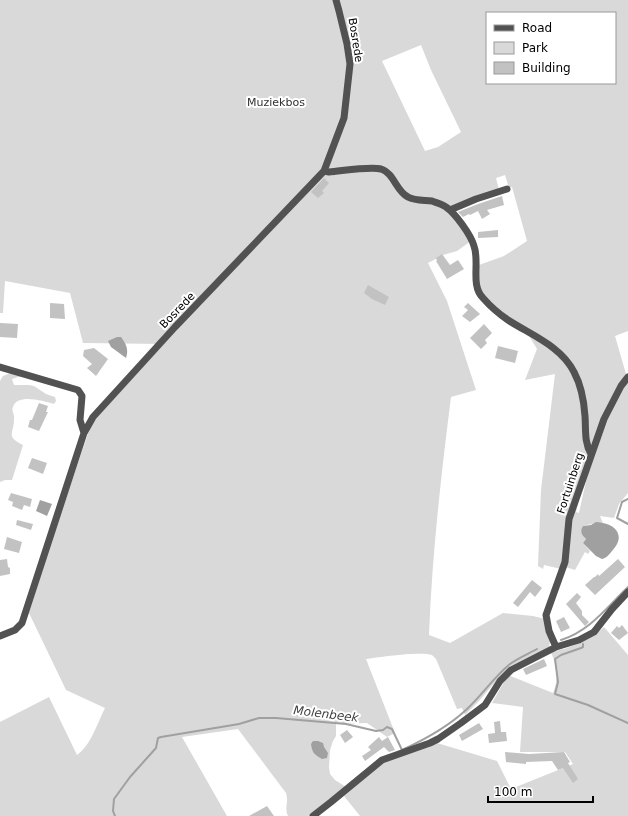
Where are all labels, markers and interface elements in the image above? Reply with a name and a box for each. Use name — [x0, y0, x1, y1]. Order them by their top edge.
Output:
legend — [486, 12, 616, 84]
street label: Bosrede — [346, 17, 365, 63]
text: Road — [522, 21, 552, 35]
text: Park — [522, 41, 548, 55]
text: Building — [522, 61, 571, 75]
park label: Muziekbos — [247, 96, 305, 109]
street label: Bosrede — [157, 290, 198, 331]
street label: Fortuinberg — [554, 451, 586, 515]
water label: Molenbeek — [293, 703, 360, 725]
scale bar — [488, 778, 593, 804]
text: 100 m — [494, 785, 532, 799]

